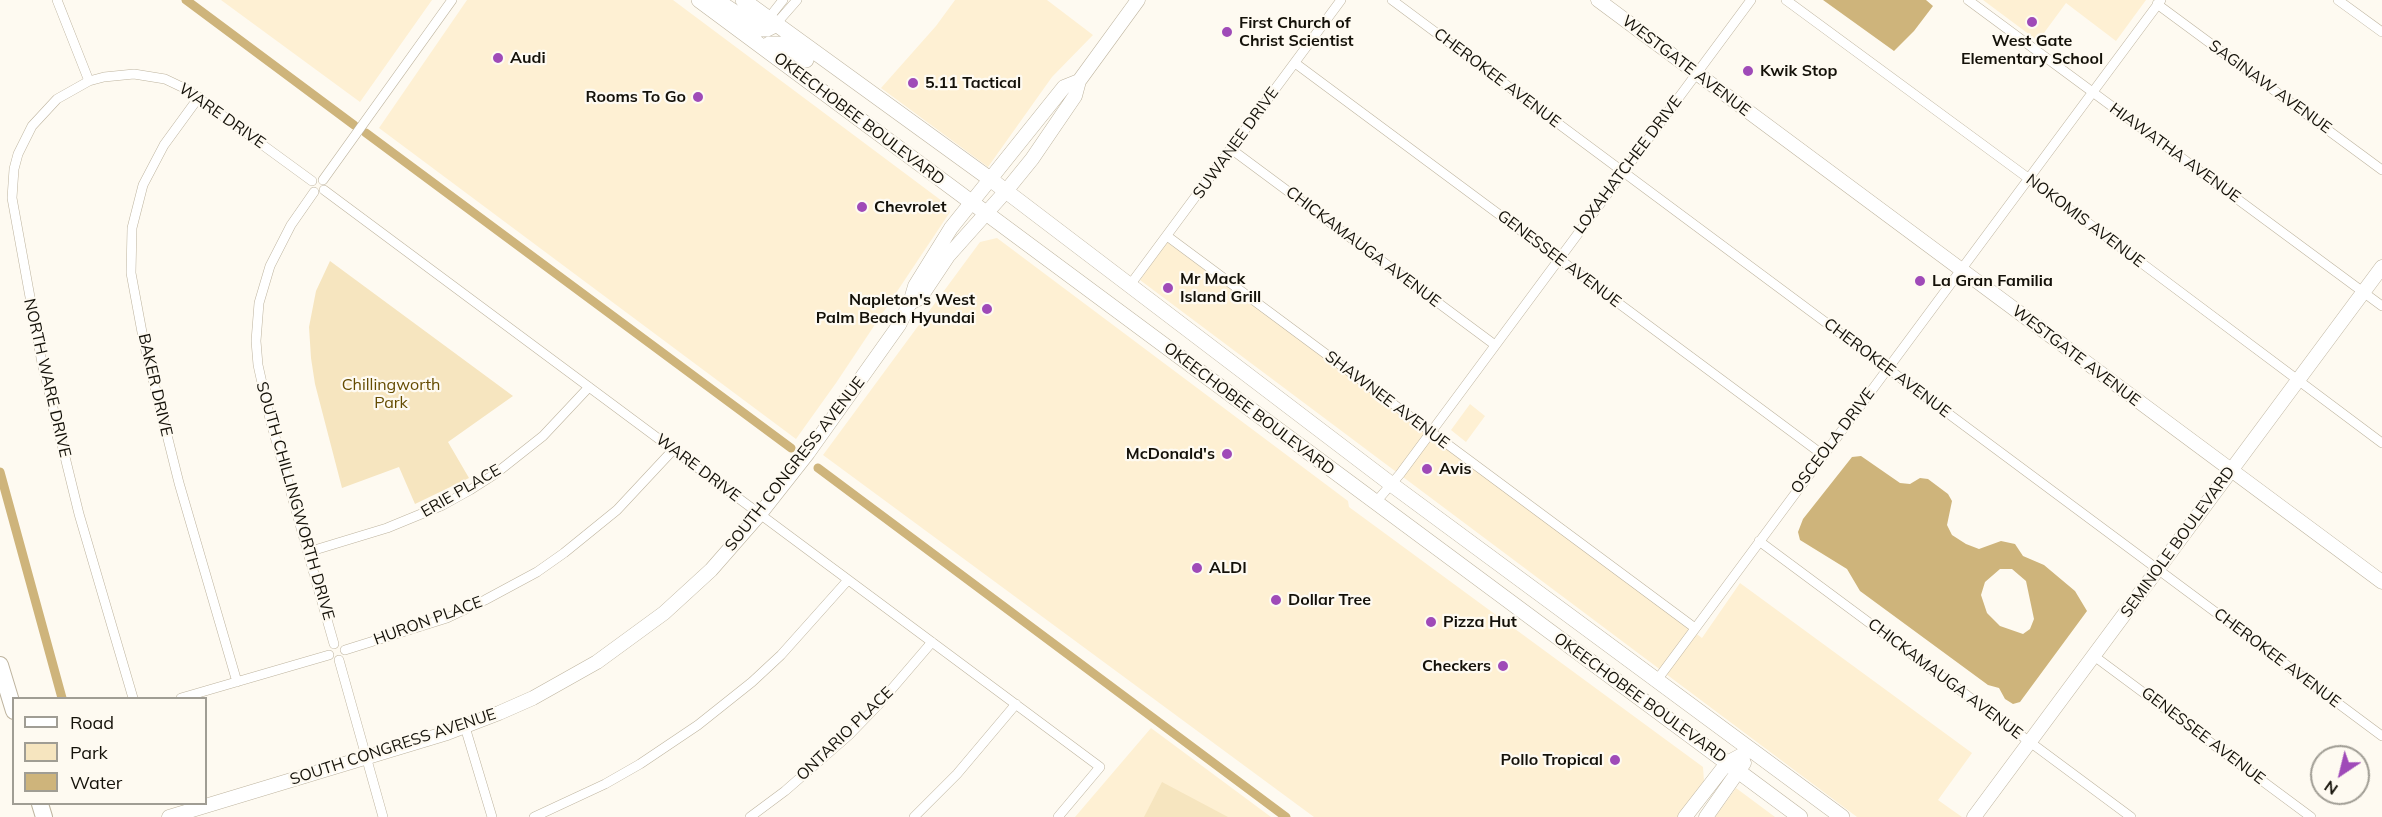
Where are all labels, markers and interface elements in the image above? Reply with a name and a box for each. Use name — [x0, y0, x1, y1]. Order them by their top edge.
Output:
street label: WESTGATE AVENUE — [1618, 11, 1754, 121]
place label: First Church of Christ Scientist — [1239, 13, 1354, 51]
marker: West Gate Elementary School — [2025, 15, 2039, 29]
street label: CHEROKEE AVENUE — [1430, 24, 1564, 132]
marker: First Church of Christ Scientist — [1220, 25, 1234, 39]
place label: West Gate Elementary School — [1961, 31, 2103, 69]
street label: SAGINAW AVENUE — [2205, 36, 2335, 138]
place label: Audi — [510, 48, 546, 68]
street label: OKEECHOBEE BOULEVARD — [770, 49, 948, 189]
marker: Audi — [491, 51, 505, 65]
place label: Kwik Stop — [1760, 61, 1837, 81]
marker: Kwik Stop — [1741, 64, 1755, 78]
place label: 5.11 Tactical — [925, 73, 1021, 93]
marker: 5.11 Tactical — [906, 76, 920, 90]
street label: WARE DRIVE — [175, 79, 269, 153]
street label: SUWANEE DRIVE — [1189, 84, 1283, 202]
place label: Rooms To Go — [585, 87, 686, 107]
marker: Rooms To Go — [691, 90, 705, 104]
street label: LOXAHATCHEE DRIVE — [1570, 92, 1686, 238]
street label: HIAWATHA AVENUE — [2106, 99, 2244, 207]
street label: NOKOMIS AVENUE — [2022, 170, 2148, 272]
street label: CHICKAMAUGA AVENUE — [1282, 182, 1444, 312]
place label: Chevrolet — [874, 197, 947, 217]
marker: Chevrolet — [855, 200, 869, 214]
street label: GENESSEE AVENUE — [1493, 206, 1625, 312]
place label: Mr Mack Island Grill — [1180, 269, 1261, 307]
place label: La Gran Familia — [1932, 271, 2053, 291]
marker: La Gran Familia — [1913, 274, 1927, 288]
marker: Mr Mack Island Grill — [1161, 281, 1175, 295]
place label: Napleton's West Palm Beach Hyundai — [816, 290, 975, 328]
street label: NORTH WARE DRIVE — [19, 297, 75, 459]
street label: WESTGATE AVENUE — [2008, 301, 2144, 411]
marker: Napleton's West Palm Beach Hyundai — [980, 302, 994, 316]
street label: CHEROKEE AVENUE — [1820, 314, 1954, 422]
street label: BAKER DRIVE — [134, 332, 176, 438]
street label: OKEECHOBEE BOULEVARD — [1160, 339, 1338, 479]
street label: SHAWNEE AVENUE — [1321, 347, 1453, 453]
street label: SOUTH CONGRESS AVENUE — [721, 373, 869, 555]
park label: Chillingworth Park — [342, 375, 440, 413]
street label: SOUTH CHILLINGWORTH DRIVE — [252, 380, 338, 622]
street label: OSCEOLA DRIVE — [1787, 384, 1879, 498]
street label: WARE DRIVE — [652, 430, 744, 506]
place label: McDonald's — [1126, 444, 1215, 464]
marker: McDonald's — [1220, 447, 1234, 461]
place label: Avis — [1439, 459, 1471, 479]
street label: ERIE PLACE — [418, 460, 504, 522]
marker: Avis — [1420, 462, 1434, 476]
street label: SEMINOLE BOULEVARD — [2117, 463, 2239, 621]
place label: ALDI — [1209, 558, 1247, 578]
marker: ALDI — [1190, 561, 1204, 575]
place label: Dollar Tree — [1288, 590, 1371, 610]
street label: HURON PLACE — [371, 592, 485, 650]
marker: Dollar Tree — [1269, 593, 1283, 607]
street label: CHEROKEE AVENUE — [2210, 604, 2344, 712]
place label: Pizza Hut — [1443, 612, 1517, 632]
street label: CHICKAMAUGA AVENUE — [1864, 614, 2026, 744]
marker: Pizza Hut — [1424, 615, 1438, 629]
street label: OKEECHOBEE BOULEVARD — [1550, 629, 1730, 767]
place label: Checkers — [1422, 656, 1491, 676]
marker: Checkers — [1496, 659, 1510, 673]
street label: ONTARIO PLACE — [793, 683, 897, 785]
street label: GENESSEE AVENUE — [2137, 683, 2269, 789]
legend — [12, 697, 207, 805]
street label: SOUTH CONGRESS AVENUE — [287, 705, 499, 789]
text: Road — [70, 711, 114, 734]
text: Park — [70, 741, 108, 764]
north arrow — [2310, 745, 2370, 805]
place label: Pollo Tropical — [1501, 750, 1603, 770]
marker: Pollo Tropical — [1608, 753, 1622, 767]
text: Water — [70, 771, 122, 794]
text: N — [2320, 776, 2342, 800]

